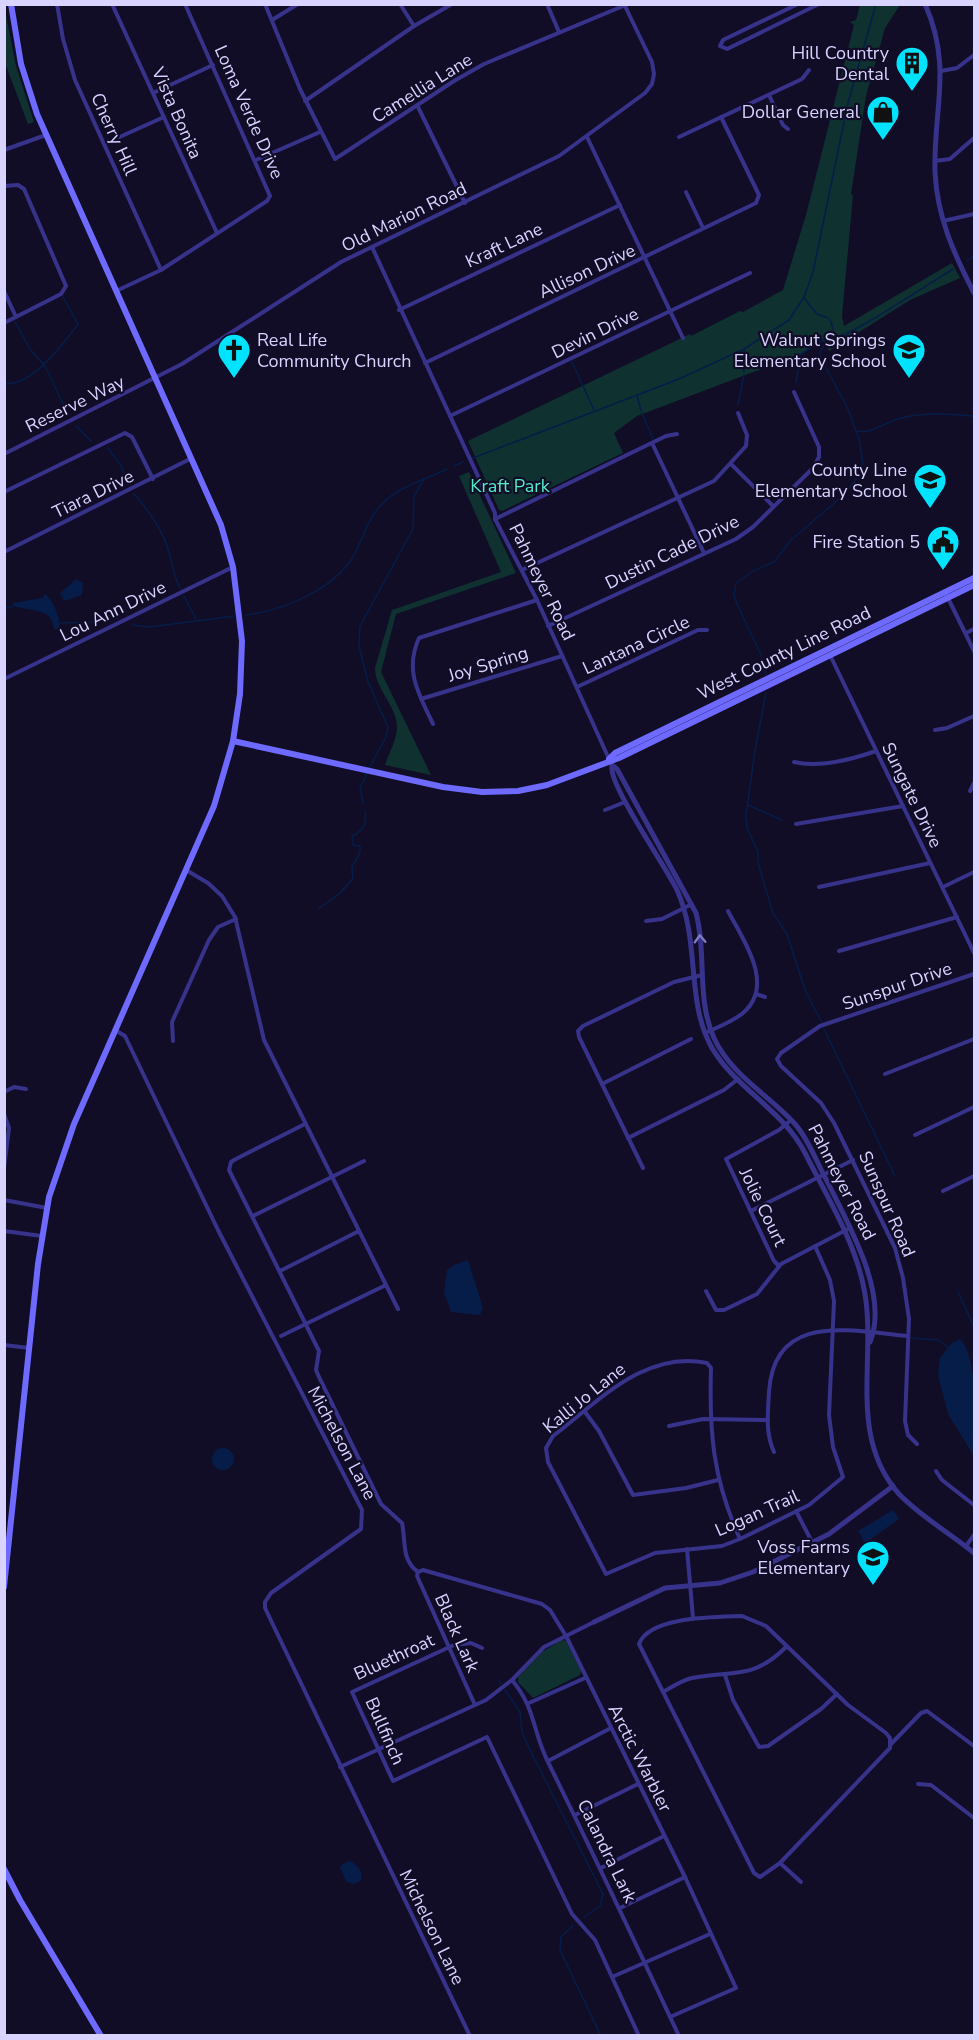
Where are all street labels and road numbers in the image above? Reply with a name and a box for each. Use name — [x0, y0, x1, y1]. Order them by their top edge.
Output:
street label: Loma Verde Drive — [209, 41, 289, 183]
street label: Camellia Lane — [367, 47, 477, 129]
street label: Vista Bonita — [146, 62, 208, 163]
street label: Cherry Hill — [85, 89, 143, 180]
street label: Old Marion Road — [337, 176, 471, 258]
street label: Kraft Lane — [461, 217, 547, 273]
street label: Allison Drive — [535, 238, 639, 304]
street label: Devin Drive — [548, 302, 642, 364]
street label: Reserve Way — [21, 369, 129, 438]
street label: Tiara Drive — [48, 464, 138, 524]
street label: Dustin Cade Drive — [601, 509, 743, 595]
street label: Pahmeyer Road — [503, 520, 581, 644]
street label: Lou Ann Drive — [56, 575, 170, 647]
street label: West County Line Road — [693, 601, 875, 705]
street label: Lantana Circle — [579, 610, 693, 680]
street label: Joy Spring — [444, 640, 531, 688]
street label: Sungate Drive — [876, 738, 948, 852]
street label: Sunspur Drive — [839, 956, 955, 1016]
street label: Pahmeyer Road — [802, 1120, 882, 1244]
street label: Sunspur Road — [853, 1147, 921, 1261]
street label: Jolie Court — [733, 1163, 793, 1251]
street label: Kalli Jo Lane — [538, 1357, 630, 1439]
street label: Michelson Lane — [302, 1382, 382, 1504]
street label: Logan Trail — [711, 1484, 803, 1542]
street label: Black Lark — [429, 1590, 485, 1677]
street label: Bluethroat — [350, 1628, 439, 1686]
street label: Bullfinch — [359, 1693, 411, 1769]
street label: Arctic Warbler — [603, 1700, 678, 1816]
street label: Calandra Lark — [572, 1795, 643, 1908]
street label: Michelson Lane — [394, 1865, 470, 1989]

